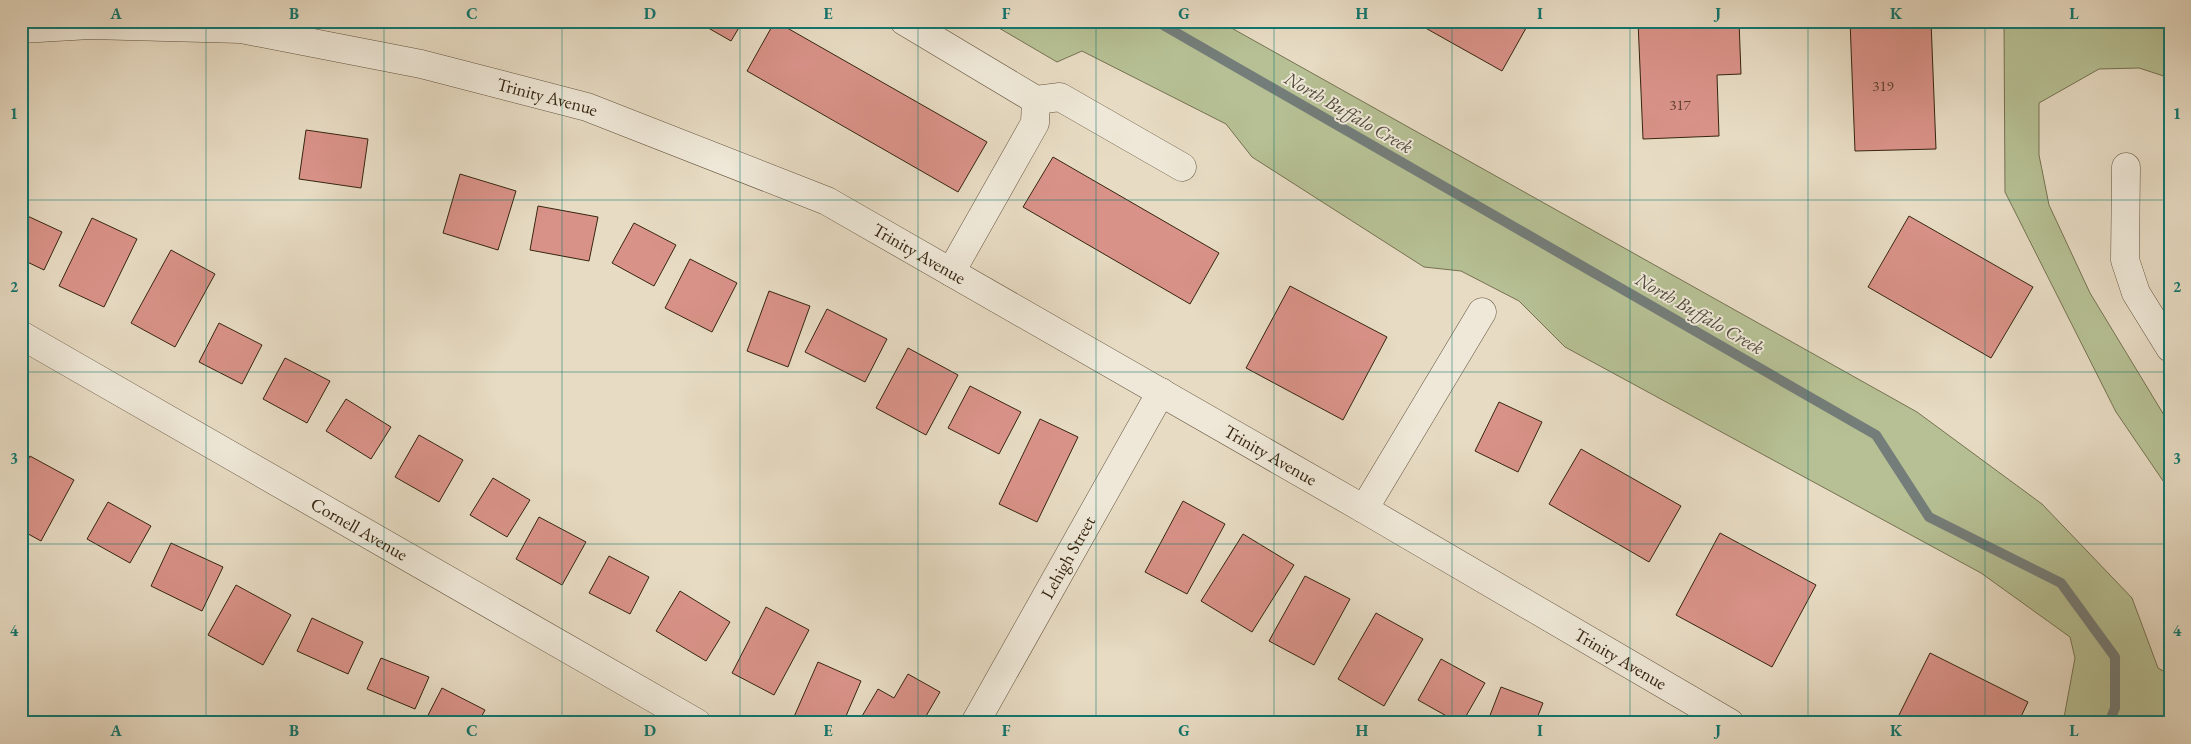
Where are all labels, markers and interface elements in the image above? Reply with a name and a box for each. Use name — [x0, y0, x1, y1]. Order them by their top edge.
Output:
text: A — [109, 3, 122, 24]
text: B — [289, 3, 299, 24]
text: C — [466, 3, 478, 24]
text: D — [644, 3, 656, 24]
text: E — [823, 3, 833, 24]
text: F — [1002, 3, 1011, 24]
text: G — [1178, 3, 1190, 24]
text: H — [1356, 3, 1369, 24]
text: I — [1537, 3, 1543, 24]
text: J — [1713, 3, 1721, 24]
text: K — [1890, 3, 1903, 24]
text: L — [2069, 3, 2079, 24]
water label: North Buffalo Creek — [1279, 65, 1418, 160]
street label: Trinity Avenue — [494, 72, 601, 121]
house number: 319 — [1872, 76, 1894, 95]
house number: 317 — [1669, 95, 1692, 114]
text: 1 — [10, 103, 18, 124]
text: 1 — [2173, 103, 2181, 124]
street label: Trinity Avenue — [869, 218, 970, 289]
water label: North Buffalo Creek — [1630, 266, 1769, 361]
text: 2 — [10, 276, 19, 297]
text: 2 — [2173, 276, 2182, 297]
street label: Trinity Avenue — [1220, 419, 1321, 491]
text: 3 — [10, 448, 18, 469]
text: 3 — [2173, 448, 2181, 469]
street label: Cornell Avenue — [307, 492, 412, 566]
street label: Lehigh Street — [1035, 511, 1100, 603]
text: 4 — [10, 620, 19, 641]
text: 4 — [2173, 620, 2182, 641]
street label: Trinity Avenue — [1570, 623, 1671, 695]
text: A — [109, 720, 122, 741]
text: B — [289, 720, 299, 741]
text: C — [466, 720, 478, 741]
text: D — [644, 720, 656, 741]
text: E — [823, 720, 833, 741]
text: F — [1002, 720, 1011, 741]
text: G — [1178, 720, 1190, 741]
text: H — [1356, 720, 1369, 741]
text: I — [1537, 720, 1543, 741]
text: J — [1713, 720, 1721, 741]
text: K — [1890, 720, 1903, 741]
text: L — [2069, 720, 2079, 741]

